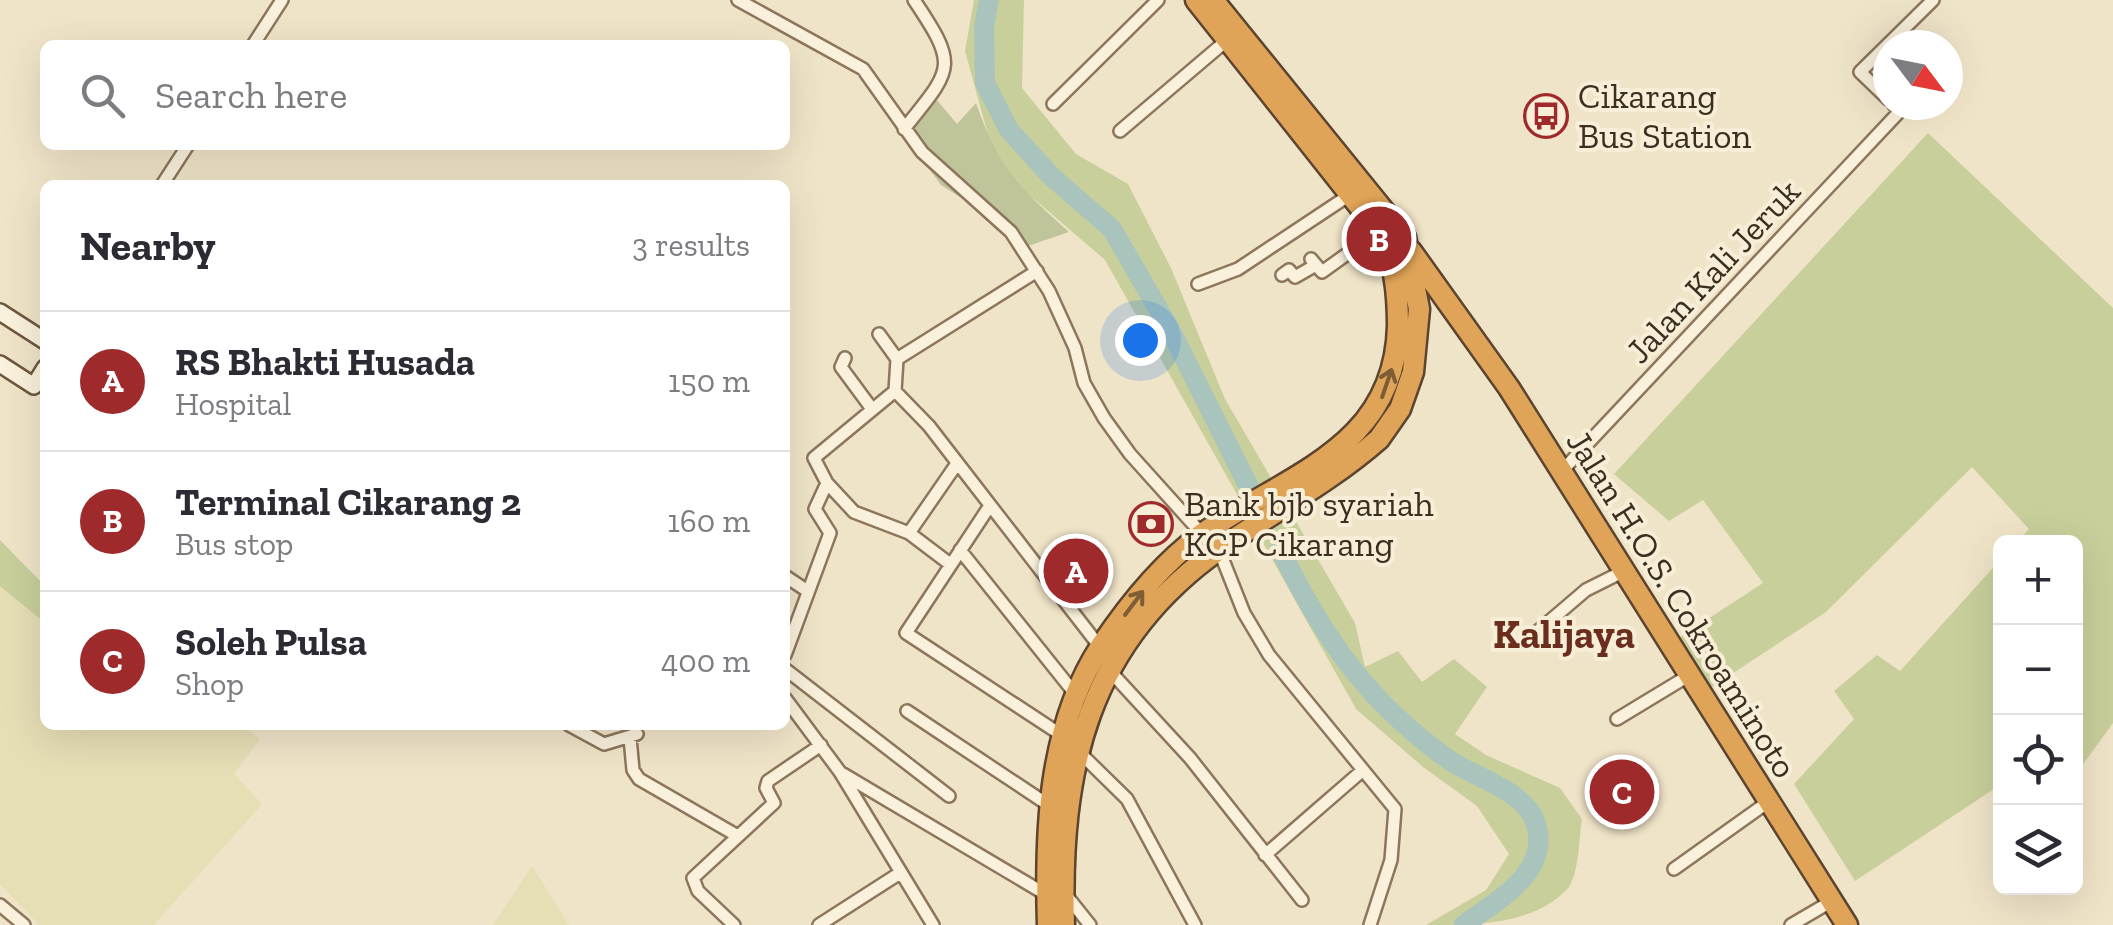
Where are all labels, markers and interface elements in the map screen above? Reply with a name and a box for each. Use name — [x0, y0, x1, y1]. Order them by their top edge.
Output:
north arrow — [1873, 30, 1963, 120]
search box — [40, 40, 790, 150]
icon: search — [75, 68, 130, 123]
text: Search here — [155, 72, 347, 118]
place label: Cikarang Bus Station — [1578, 75, 1751, 157]
bus stop icon: Cikarang Bus Station — [1523, 93, 1569, 139]
street label: Jalan Kali Jeruk — [1617, 170, 1809, 372]
pin: B — [1346, 202, 1412, 276]
text: Nearby — [80, 220, 216, 271]
text: 3 results — [632, 226, 750, 264]
your location — [1115, 315, 1166, 366]
text: RS Bhakti Husada — [175, 339, 475, 385]
text: A — [102, 362, 123, 400]
text: 150 m — [668, 362, 750, 400]
one-way arrow — [1380, 368, 1398, 400]
text: Hospital — [175, 385, 291, 423]
street label: Jalan H.O.S. Cokroaminoto — [1558, 422, 1806, 786]
text: Terminal Cikarang 2 — [175, 479, 521, 525]
place label: Bank bjb syariah KCP Cikarang — [1184, 483, 1434, 565]
bank icon: Bank bjb syariah KCP Cikarang — [1128, 501, 1174, 547]
text: B — [103, 502, 122, 540]
text: 160 m — [667, 502, 750, 540]
text: Bus stop — [175, 525, 293, 563]
pin: A — [1044, 534, 1108, 608]
map controls — [1993, 535, 2083, 895]
button: + — [1993, 535, 2083, 625]
one-way arrow — [1123, 590, 1144, 617]
district label: Kalijaya — [1493, 610, 1635, 658]
text: Soleh Pulsa — [175, 619, 367, 665]
button: − — [1993, 625, 2083, 715]
text: C — [102, 642, 123, 680]
text: 400 m — [661, 642, 750, 680]
text: Shop — [175, 665, 244, 703]
button: locate — [1993, 715, 2083, 805]
pin: C — [1590, 754, 1654, 830]
button: layers — [1993, 805, 2083, 895]

